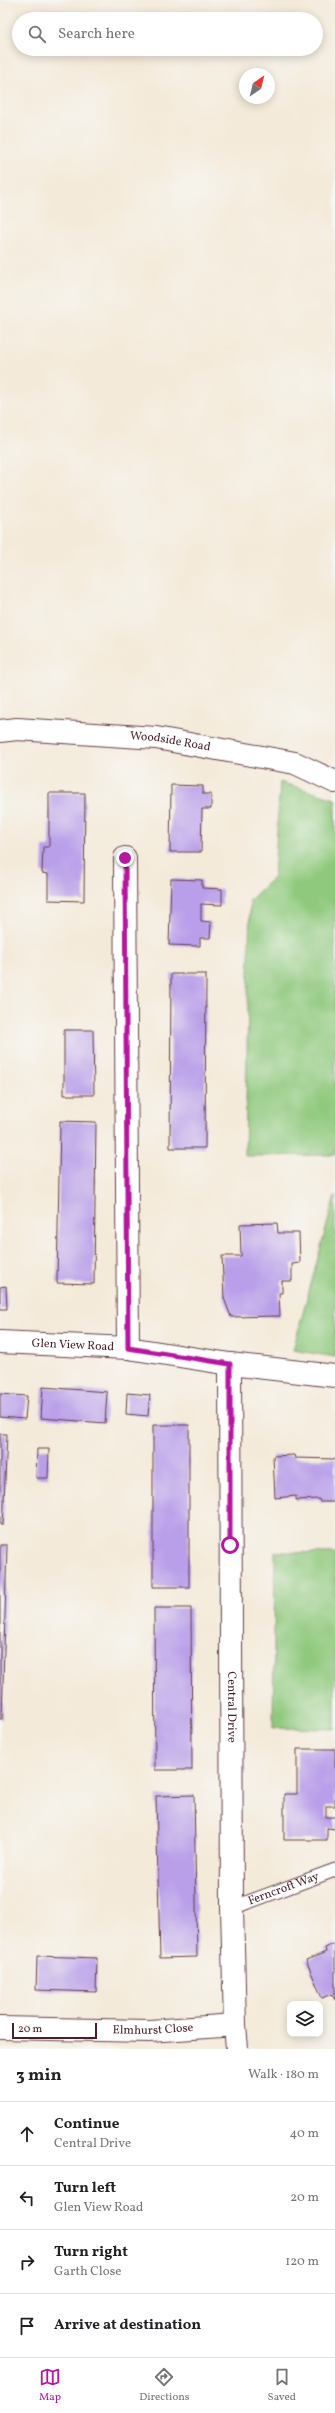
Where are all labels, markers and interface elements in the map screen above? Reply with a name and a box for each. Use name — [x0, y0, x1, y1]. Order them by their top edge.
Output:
search box — [12, 12, 323, 56]
icon: search — [26, 23, 48, 45]
text: Search here — [58, 24, 135, 45]
north arrow — [239, 68, 275, 104]
street label: Woodside Road — [129, 728, 212, 756]
route end — [116, 849, 134, 867]
street label: Glen View Road — [31, 1335, 115, 1355]
route start — [221, 1536, 239, 1554]
street label: Central Drive — [223, 1671, 239, 1743]
street label: Ferncroft Way — [246, 1868, 322, 1909]
map controls — [287, 2001, 323, 2037]
button: layers — [287, 2001, 323, 2037]
street label: Elmhurst Close — [112, 2020, 194, 2039]
scale bar — [12, 2021, 97, 2040]
text: 20 m — [18, 2022, 42, 2037]
text: 3 min — [16, 2064, 62, 2087]
text: Walk · 180 m — [248, 2066, 319, 2084]
text: Continue — [54, 2114, 119, 2135]
icon: ahead — [16, 2123, 38, 2145]
text: 40 m — [290, 2125, 319, 2143]
text: Central Drive — [54, 2135, 131, 2153]
text: Turn left — [54, 2178, 116, 2199]
icon: left — [16, 2187, 38, 2209]
text: 20 m — [290, 2189, 319, 2207]
text: Glen View Road — [54, 2199, 143, 2217]
text: Turn right — [54, 2242, 128, 2263]
icon: right — [16, 2251, 38, 2273]
text: 120 m — [285, 2253, 319, 2271]
text: Garth Close — [54, 2263, 121, 2281]
icon: arrive — [16, 2315, 38, 2337]
text: Arrive at destination — [54, 2315, 201, 2336]
tab: Map — [39, 2366, 61, 2405]
tab: Directions — [139, 2366, 190, 2405]
tab: Saved — [268, 2366, 296, 2405]

